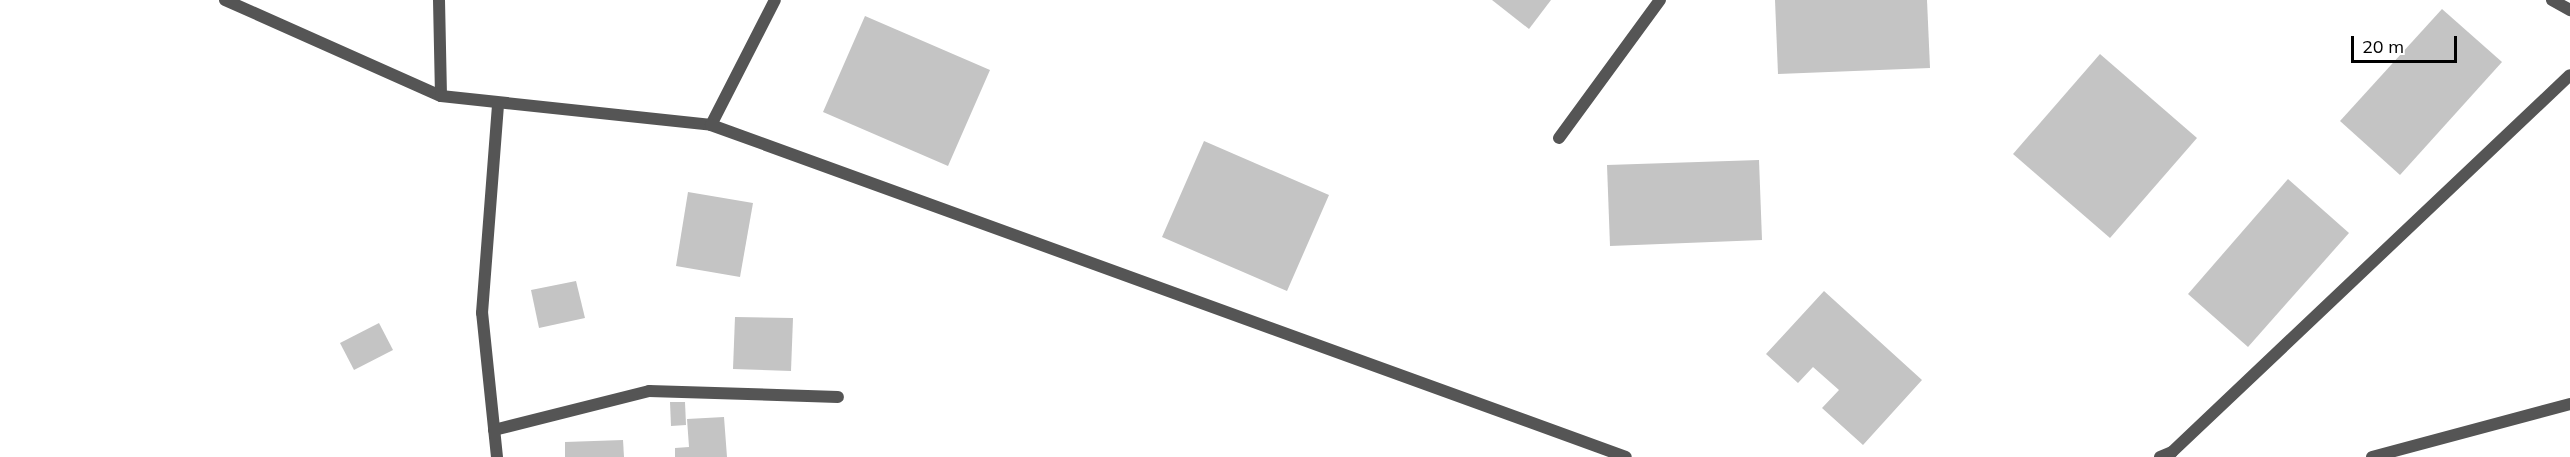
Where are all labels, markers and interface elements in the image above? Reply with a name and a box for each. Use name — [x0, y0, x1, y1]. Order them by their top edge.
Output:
scale bar — [2354, 24, 2460, 62]
text: 20 m — [2362, 35, 2404, 58]

